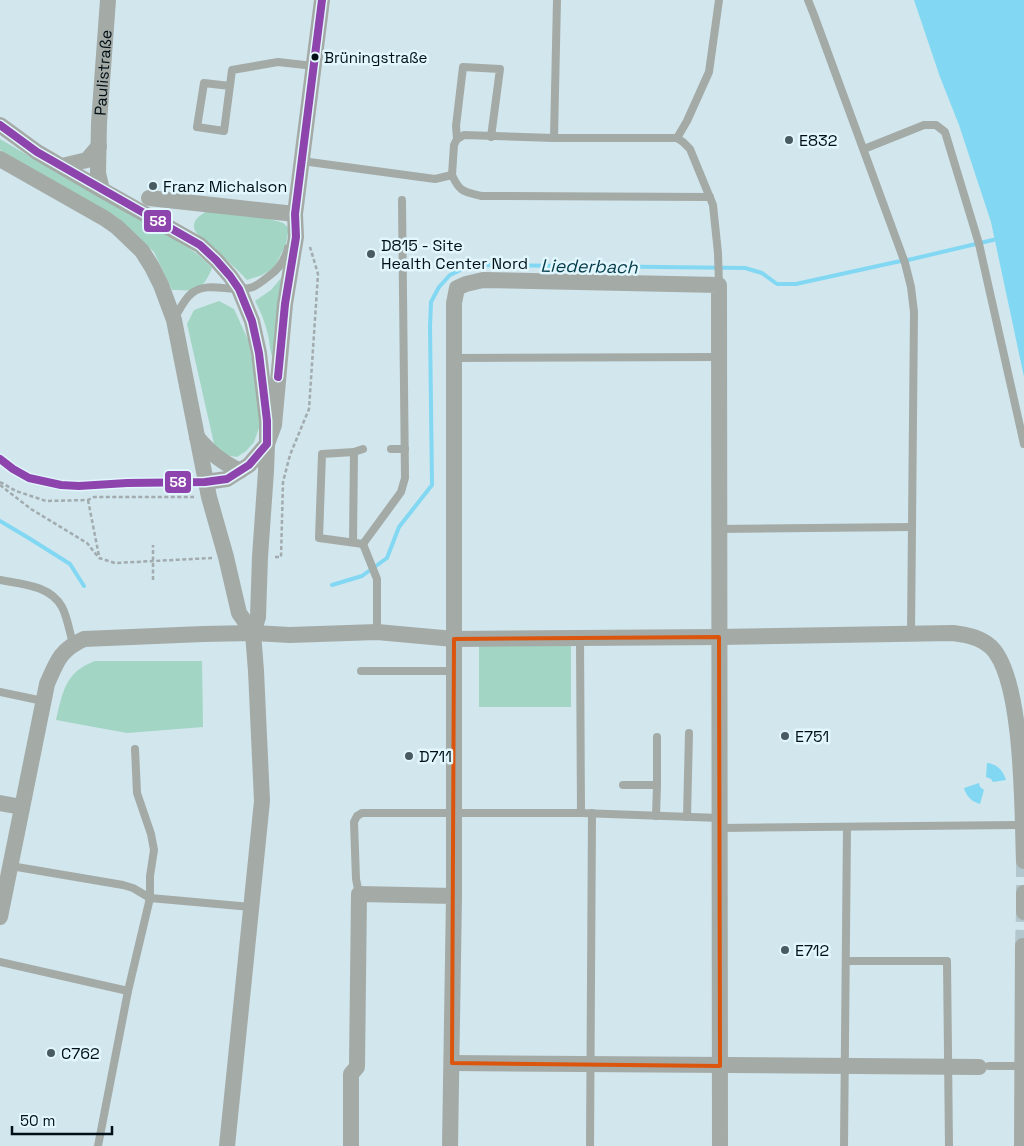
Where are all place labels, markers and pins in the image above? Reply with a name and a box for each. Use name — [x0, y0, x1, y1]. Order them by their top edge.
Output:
place label: Brüningstraße — [324, 48, 428, 67]
marker: Brüningstraße — [310, 52, 320, 62]
place label: E832 — [799, 130, 837, 151]
marker: E832 — [783, 134, 795, 146]
place label: Franz Michalson — [163, 176, 287, 197]
marker: Franz Michalson — [147, 180, 159, 192]
place label: D815 - Site Health Center Nord — [381, 235, 528, 274]
marker: D815 - Site Health Center Nord — [365, 248, 377, 260]
place label: E751 — [795, 726, 829, 747]
marker: E751 — [779, 730, 791, 742]
place label: D711 — [419, 746, 452, 767]
marker: D711 — [403, 750, 415, 762]
place label: E712 — [795, 940, 829, 961]
marker: E712 — [779, 944, 791, 956]
place label: C762 — [61, 1043, 100, 1064]
marker: C762 — [45, 1047, 57, 1059]

